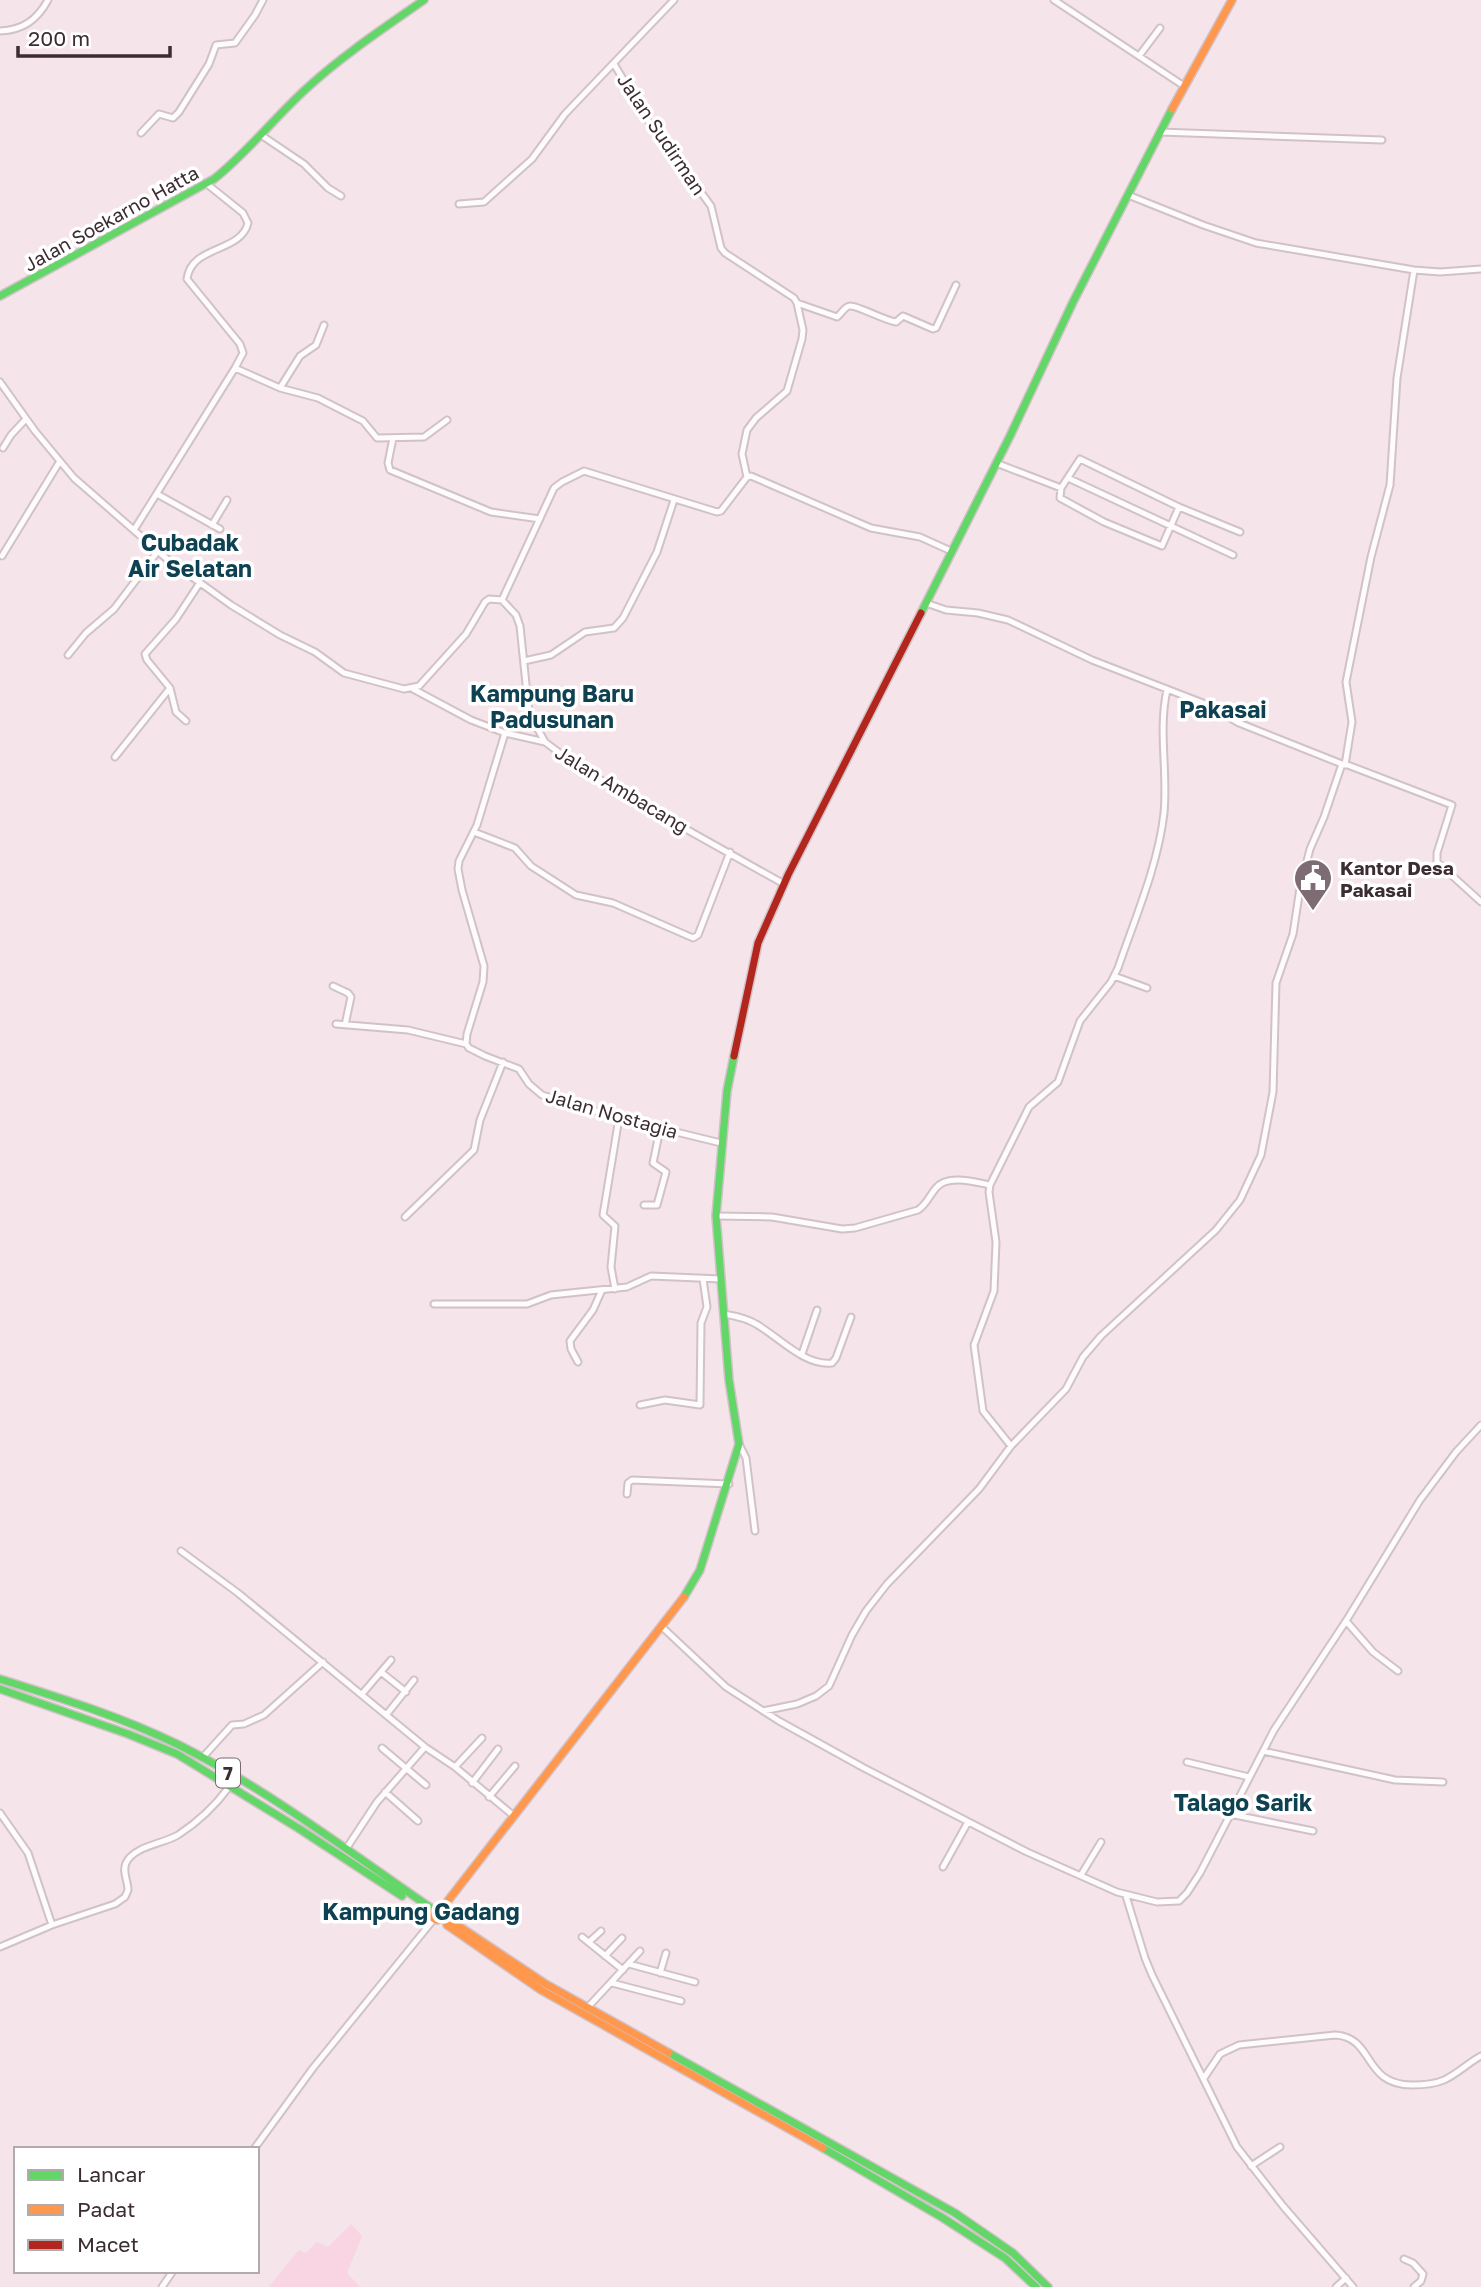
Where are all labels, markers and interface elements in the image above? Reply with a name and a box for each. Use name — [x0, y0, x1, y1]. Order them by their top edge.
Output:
scale bar — [18, 14, 170, 58]
text: 200 m — [28, 25, 90, 51]
street label: Jalan Sudirman — [613, 69, 711, 199]
street label: Jalan Soekarno Hatta — [20, 160, 202, 276]
district label: Cubadak Air Selatan — [128, 528, 252, 582]
district label: Kampung Baru Padusunan — [470, 679, 634, 733]
district label: Pakasai — [1179, 695, 1267, 723]
street label: Jalan Ambacang — [551, 740, 693, 838]
place label: Kantor Desa Pakasai — [1340, 856, 1454, 901]
public building icon: Kantor Desa Pakasai — [1292, 857, 1334, 912]
street label: Jalan Nostagia — [543, 1083, 681, 1143]
road number: 7 — [216, 1758, 240, 1788]
district label: Talago Sarik — [1174, 1788, 1313, 1816]
district label: Kampung Gadang — [322, 1897, 520, 1925]
legend — [14, 2147, 259, 2273]
text: Lancar — [77, 2161, 145, 2187]
text: Padat — [77, 2196, 135, 2222]
text: Macet — [77, 2231, 139, 2257]

